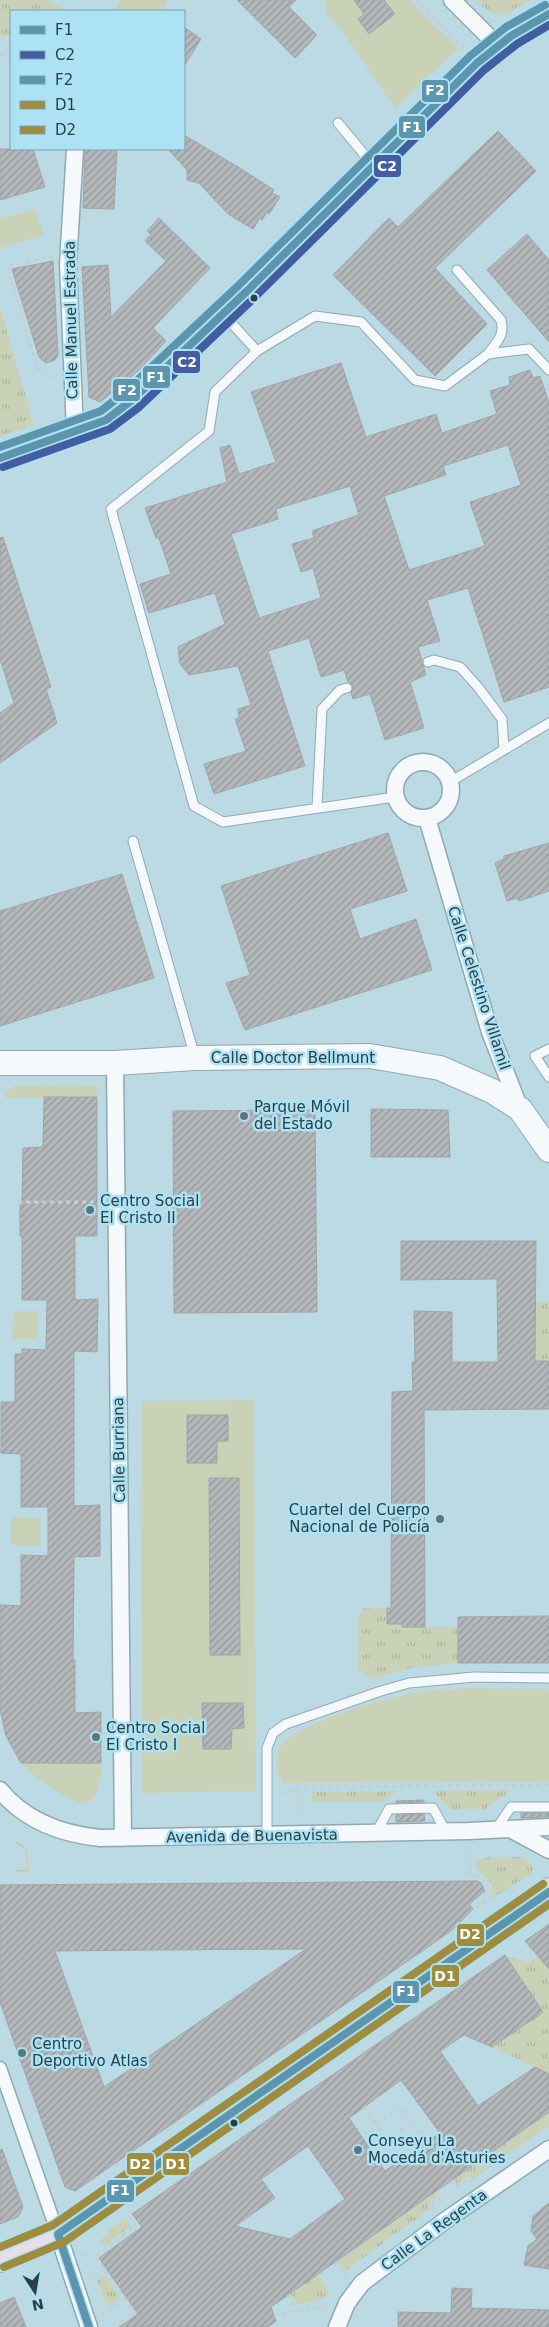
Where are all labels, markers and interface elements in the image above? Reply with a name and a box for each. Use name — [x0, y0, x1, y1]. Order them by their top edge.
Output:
legend — [10, 10, 185, 150]
text: F1 — [55, 21, 73, 39]
text: C2 — [55, 46, 75, 64]
text: F2 — [55, 71, 73, 89]
line badge: F2 — [421, 79, 449, 103]
text: F2 — [425, 82, 445, 98]
text: D1 — [55, 96, 76, 114]
line badge: F1 — [398, 115, 426, 139]
text: F1 — [402, 119, 422, 135]
text: D2 — [55, 121, 76, 139]
line badge: C2 — [373, 154, 402, 178]
text: C2 — [377, 158, 397, 174]
street label: Calle Manuel Estrada — [61, 241, 81, 399]
unlabelled marker — [249, 293, 259, 303]
line badge: C2 — [172, 350, 201, 374]
text: C2 — [177, 354, 197, 370]
line badge: F1 — [142, 365, 171, 389]
text: F1 — [146, 369, 166, 385]
line badge: F2 — [112, 378, 141, 402]
text: F2 — [117, 382, 137, 398]
street label: Calle Celestino Villamil — [444, 904, 514, 1072]
street label: Calle Doctor Bellmunt — [211, 1049, 375, 1067]
place label: Parque Móvil del Estado — [254, 1098, 350, 1133]
marker: Parque Móvil del Estado — [238, 1110, 250, 1122]
place label: Centro Social El Cristo II — [100, 1192, 199, 1227]
marker: Centro Social El Cristo II — [84, 1204, 96, 1216]
street label: Calle Burriana — [109, 1397, 129, 1503]
place label: Cuartel del Cuerpo Nacional de Policía — [289, 1501, 430, 1536]
marker: Cuartel del Cuerpo Nacional de Policía — [434, 1513, 446, 1525]
place label: Centro Social El Cristo I — [106, 1719, 205, 1754]
marker: Centro Social El Cristo I — [90, 1731, 102, 1743]
street label: Avenida de Buenavista — [166, 1826, 338, 1846]
line badge: D2 — [456, 1923, 485, 1947]
text: D2 — [459, 1926, 481, 1942]
line badge: D1 — [431, 1964, 460, 1988]
text: D1 — [434, 1968, 456, 1984]
line badge: F1 — [392, 1980, 420, 2004]
text: F1 — [396, 1983, 416, 1999]
place label: Centro Deportivo Atlas — [32, 2035, 148, 2070]
marker: Centro Deportivo Atlas — [16, 2047, 28, 2059]
unlabelled marker — [229, 2118, 239, 2128]
place label: Conseyu La Mocedá d'Asturies — [368, 2132, 506, 2167]
marker: Conseyu La Mocedá d'Asturies — [352, 2144, 364, 2156]
line badge: D2 — [126, 2152, 155, 2176]
line badge: D1 — [162, 2152, 190, 2176]
text: D2 — [129, 2156, 151, 2172]
text: D1 — [165, 2156, 187, 2172]
line badge: F1 — [106, 2179, 135, 2203]
text: F1 — [110, 2182, 130, 2198]
street label: Calle La Regenta — [377, 2186, 491, 2274]
north arrow — [10, 2267, 60, 2317]
text: N — [30, 2296, 45, 2314]

